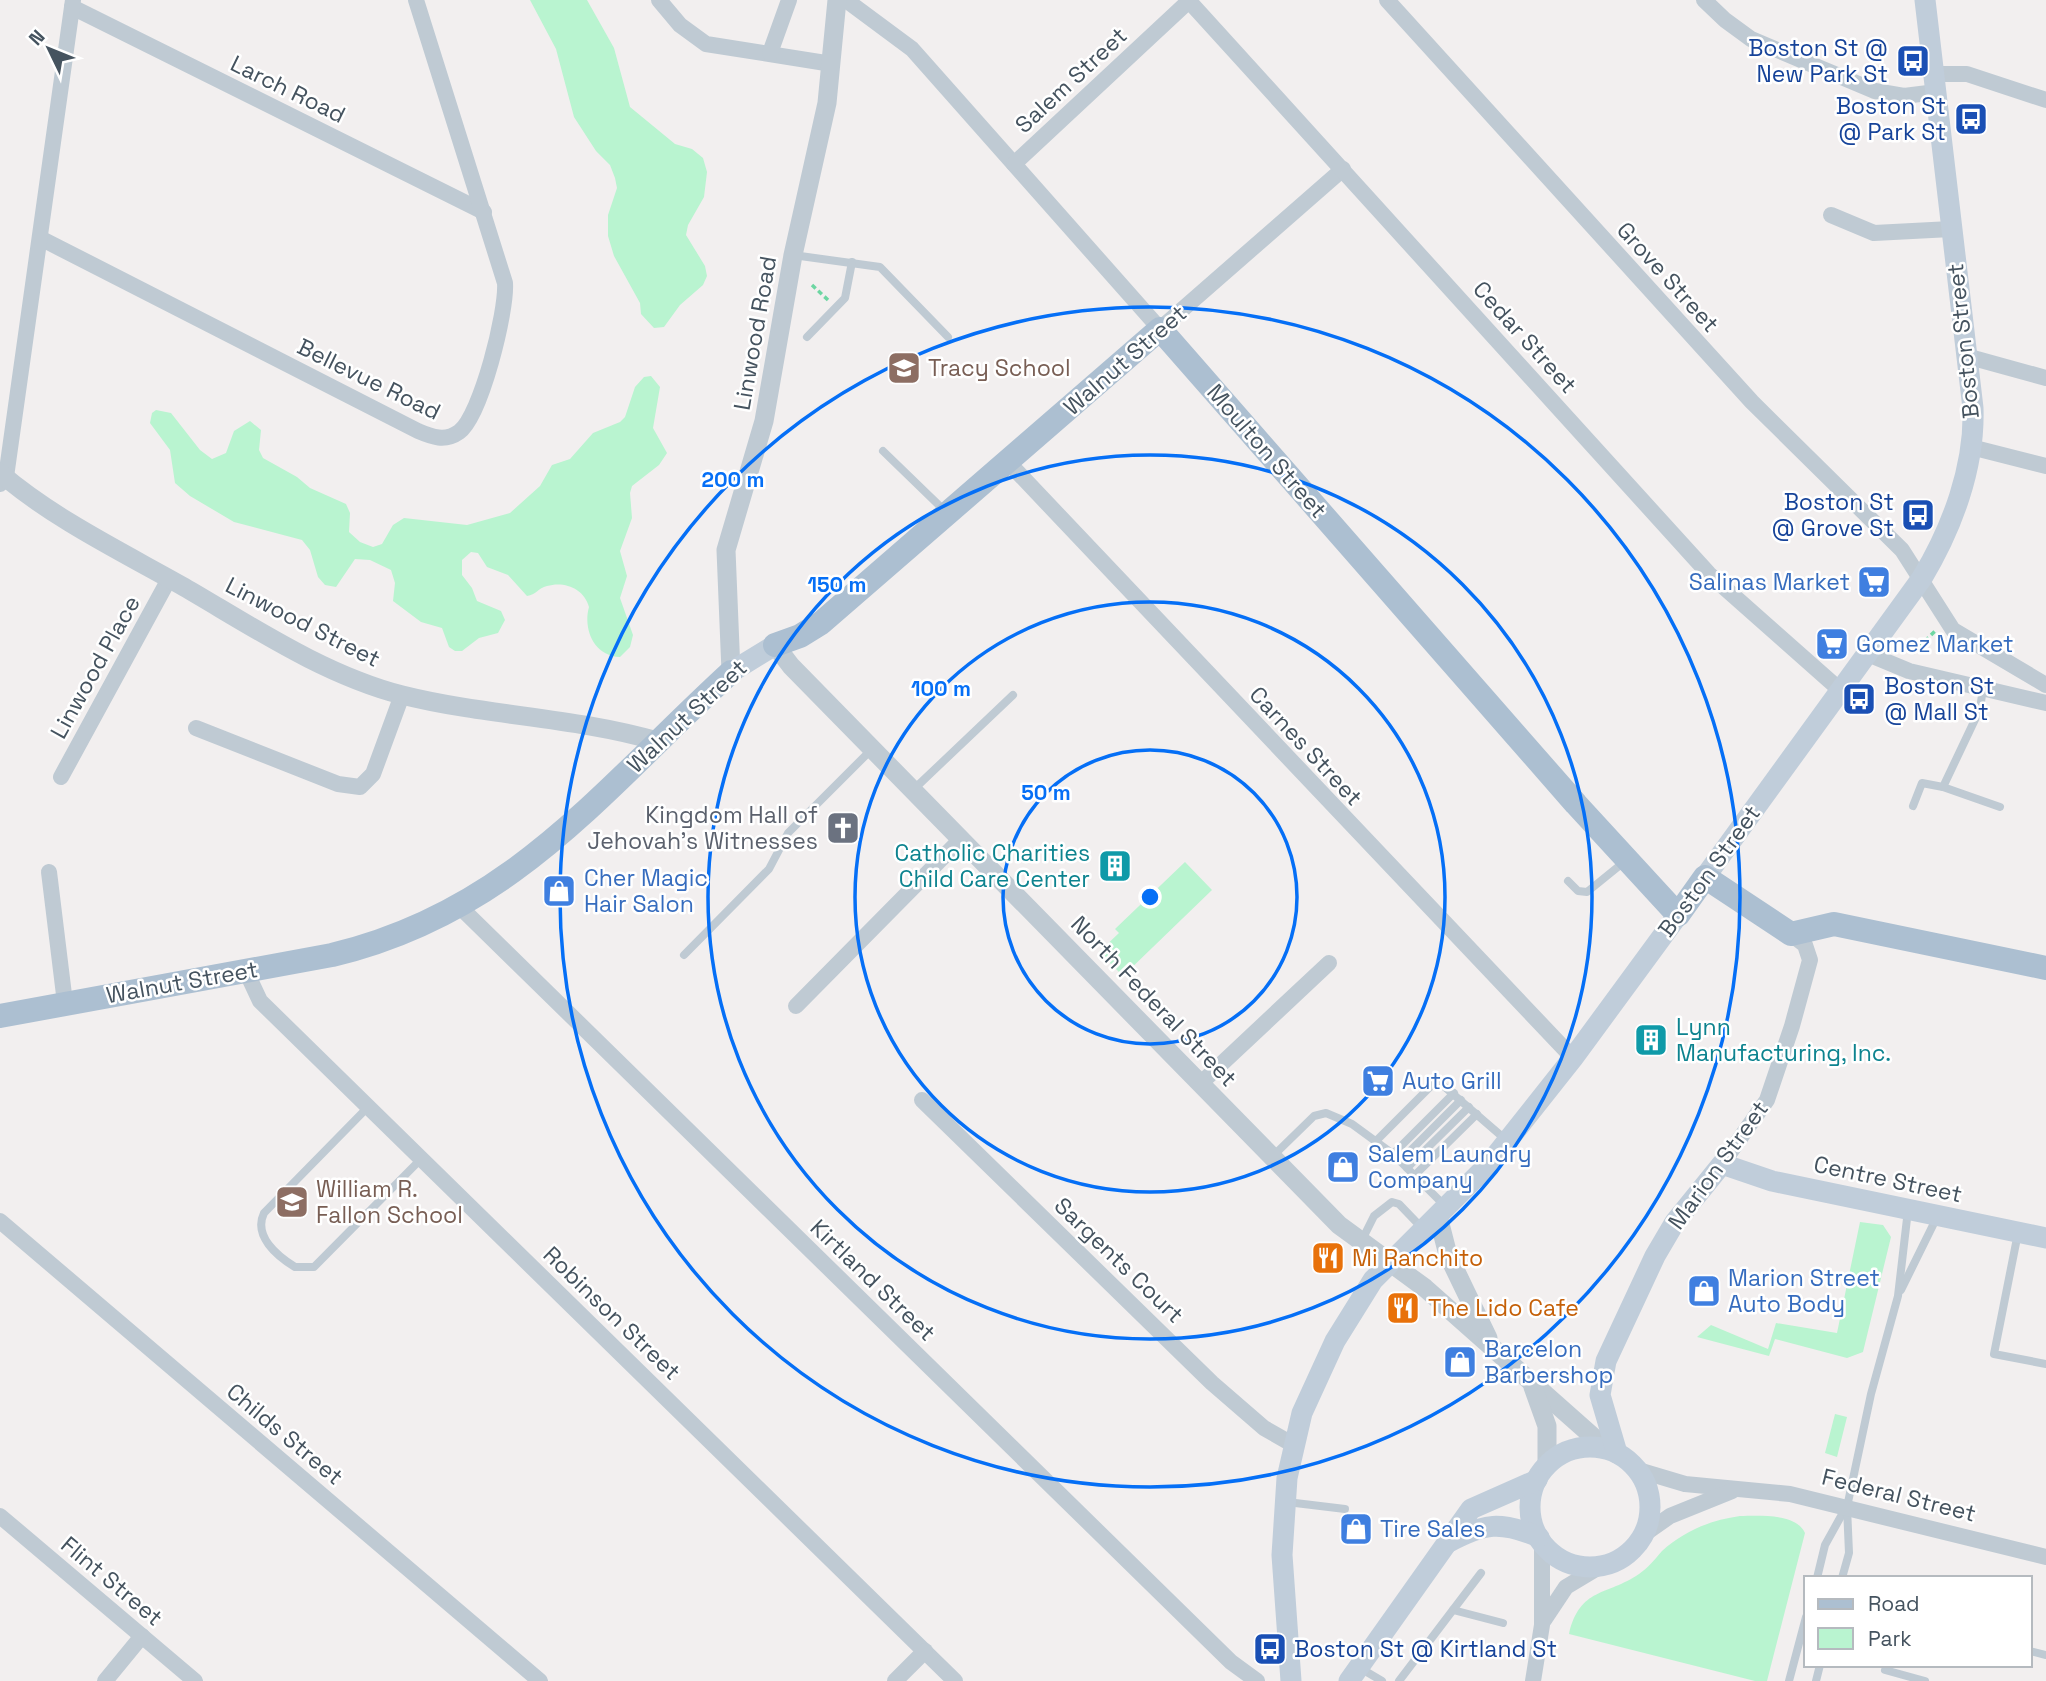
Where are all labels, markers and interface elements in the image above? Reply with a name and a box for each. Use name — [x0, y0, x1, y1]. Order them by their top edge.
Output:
north arrow — [14, 14, 84, 84]
street label: Salem Street — [1009, 20, 1133, 140]
text: N — [23, 25, 50, 51]
place label: Boston St @ New Park St — [1748, 33, 1888, 89]
bus stop icon: Boston St @ New Park St — [1894, 42, 1932, 80]
street label: Larch Road — [226, 48, 350, 130]
place label: Boston St @ Park St — [1836, 91, 1946, 147]
bus stop icon: Boston St @ Park St — [1952, 100, 1990, 138]
street label: Grove Street — [1610, 215, 1726, 339]
street label: Linwood Road — [727, 254, 783, 412]
street label: Boston Street — [1940, 262, 1986, 420]
street label: Cedar Street — [1467, 274, 1583, 400]
street label: Walnut Street — [1057, 298, 1193, 422]
street label: Bellevue Road — [292, 331, 446, 427]
school or university icon: Tracy School — [885, 349, 923, 387]
place label: Tracy School — [928, 353, 1071, 383]
street label: Moulton Street — [1200, 378, 1334, 524]
text: 200 m — [702, 466, 764, 493]
place label: Boston St @ Grove St — [1771, 487, 1894, 543]
bus stop icon: Boston St @ Grove St — [1899, 496, 1937, 534]
supermarket icon: Salinas Market — [1855, 563, 1893, 601]
place label: Salinas Market — [1689, 567, 1850, 597]
street label: Linwood Street — [221, 570, 385, 674]
text: 150 m — [808, 571, 866, 598]
street label: Linwood Place — [43, 590, 147, 744]
supermarket icon: Gomez Market — [1813, 625, 1851, 663]
place label: Gomez Market — [1856, 629, 2014, 659]
street label: Walnut Street — [621, 653, 753, 779]
place label: Boston St @ Mall St — [1884, 671, 1994, 727]
text: 100 m — [911, 675, 971, 702]
street label: Carnes Street — [1243, 680, 1369, 812]
bus stop icon: Boston St @ Mall St — [1840, 680, 1878, 718]
text: 50 m — [1021, 779, 1071, 806]
street label: Boston Street — [1651, 799, 1767, 943]
place label: Kingdom Hall of Jehovah's Witnesses — [587, 800, 818, 856]
church icon: Kingdom Hall of Jehovah's Witnesses — [824, 809, 862, 847]
place label: Catholic Charities Child Care Center — [895, 838, 1090, 894]
building icon: Catholic Charities Child Care Center — [1096, 847, 1134, 885]
place label: Cher Magic Hair Salon — [584, 863, 708, 919]
shop icon: Cher Magic Hair Salon — [540, 872, 578, 910]
centre of rings — [1138, 885, 1162, 909]
street label: North Federal Street — [1065, 909, 1243, 1093]
street label: Walnut Street — [104, 954, 260, 1010]
place label: Lynn Manufacturing, Inc. — [1676, 1012, 1891, 1068]
building icon: Lynn Manufacturing, Inc. — [1632, 1021, 1670, 1059]
supermarket icon: Auto Grill — [1359, 1062, 1397, 1100]
place label: Auto Grill — [1402, 1066, 1502, 1096]
street label: Marion Street — [1661, 1095, 1775, 1235]
place label: Salem Laundry Company — [1368, 1139, 1532, 1195]
shop icon: Salem Laundry Company — [1324, 1148, 1362, 1186]
street label: Centre Street — [1811, 1149, 1965, 1209]
place label: William R. Fallon School — [316, 1174, 463, 1230]
school or university icon: William R. Fallon School — [273, 1183, 311, 1221]
street label: Sargents Court — [1048, 1191, 1190, 1329]
street label: Kirtland Street — [804, 1213, 942, 1347]
restaurant icon: Mi Ranchito — [1309, 1239, 1347, 1277]
street label: Robinson Street — [537, 1240, 687, 1386]
place label: Mi Ranchito — [1352, 1243, 1483, 1273]
place label: Marion Street Auto Body — [1728, 1263, 1880, 1319]
shop icon: Marion Street Auto Body — [1685, 1272, 1723, 1310]
restaurant icon: The Lido Cafe — [1384, 1289, 1422, 1327]
place label: The Lido Cafe — [1428, 1293, 1579, 1323]
place label: Barcelon Barbershop — [1484, 1334, 1613, 1390]
shop icon: Barcelon Barbershop — [1441, 1343, 1479, 1381]
street label: Childs Street — [220, 1376, 350, 1492]
street label: Federal Street — [1819, 1461, 1979, 1529]
shop icon: Tire Sales — [1337, 1510, 1375, 1548]
place label: Tire Sales — [1380, 1514, 1485, 1544]
street label: Flint Street — [55, 1530, 169, 1632]
legend — [1804, 1576, 2032, 1667]
text: Road — [1868, 1590, 1920, 1617]
text: Park — [1868, 1625, 1912, 1652]
bus stop icon: Boston St @ Kirtland St — [1251, 1630, 1289, 1668]
place label: Boston St @ Kirtland St — [1294, 1634, 1557, 1664]

